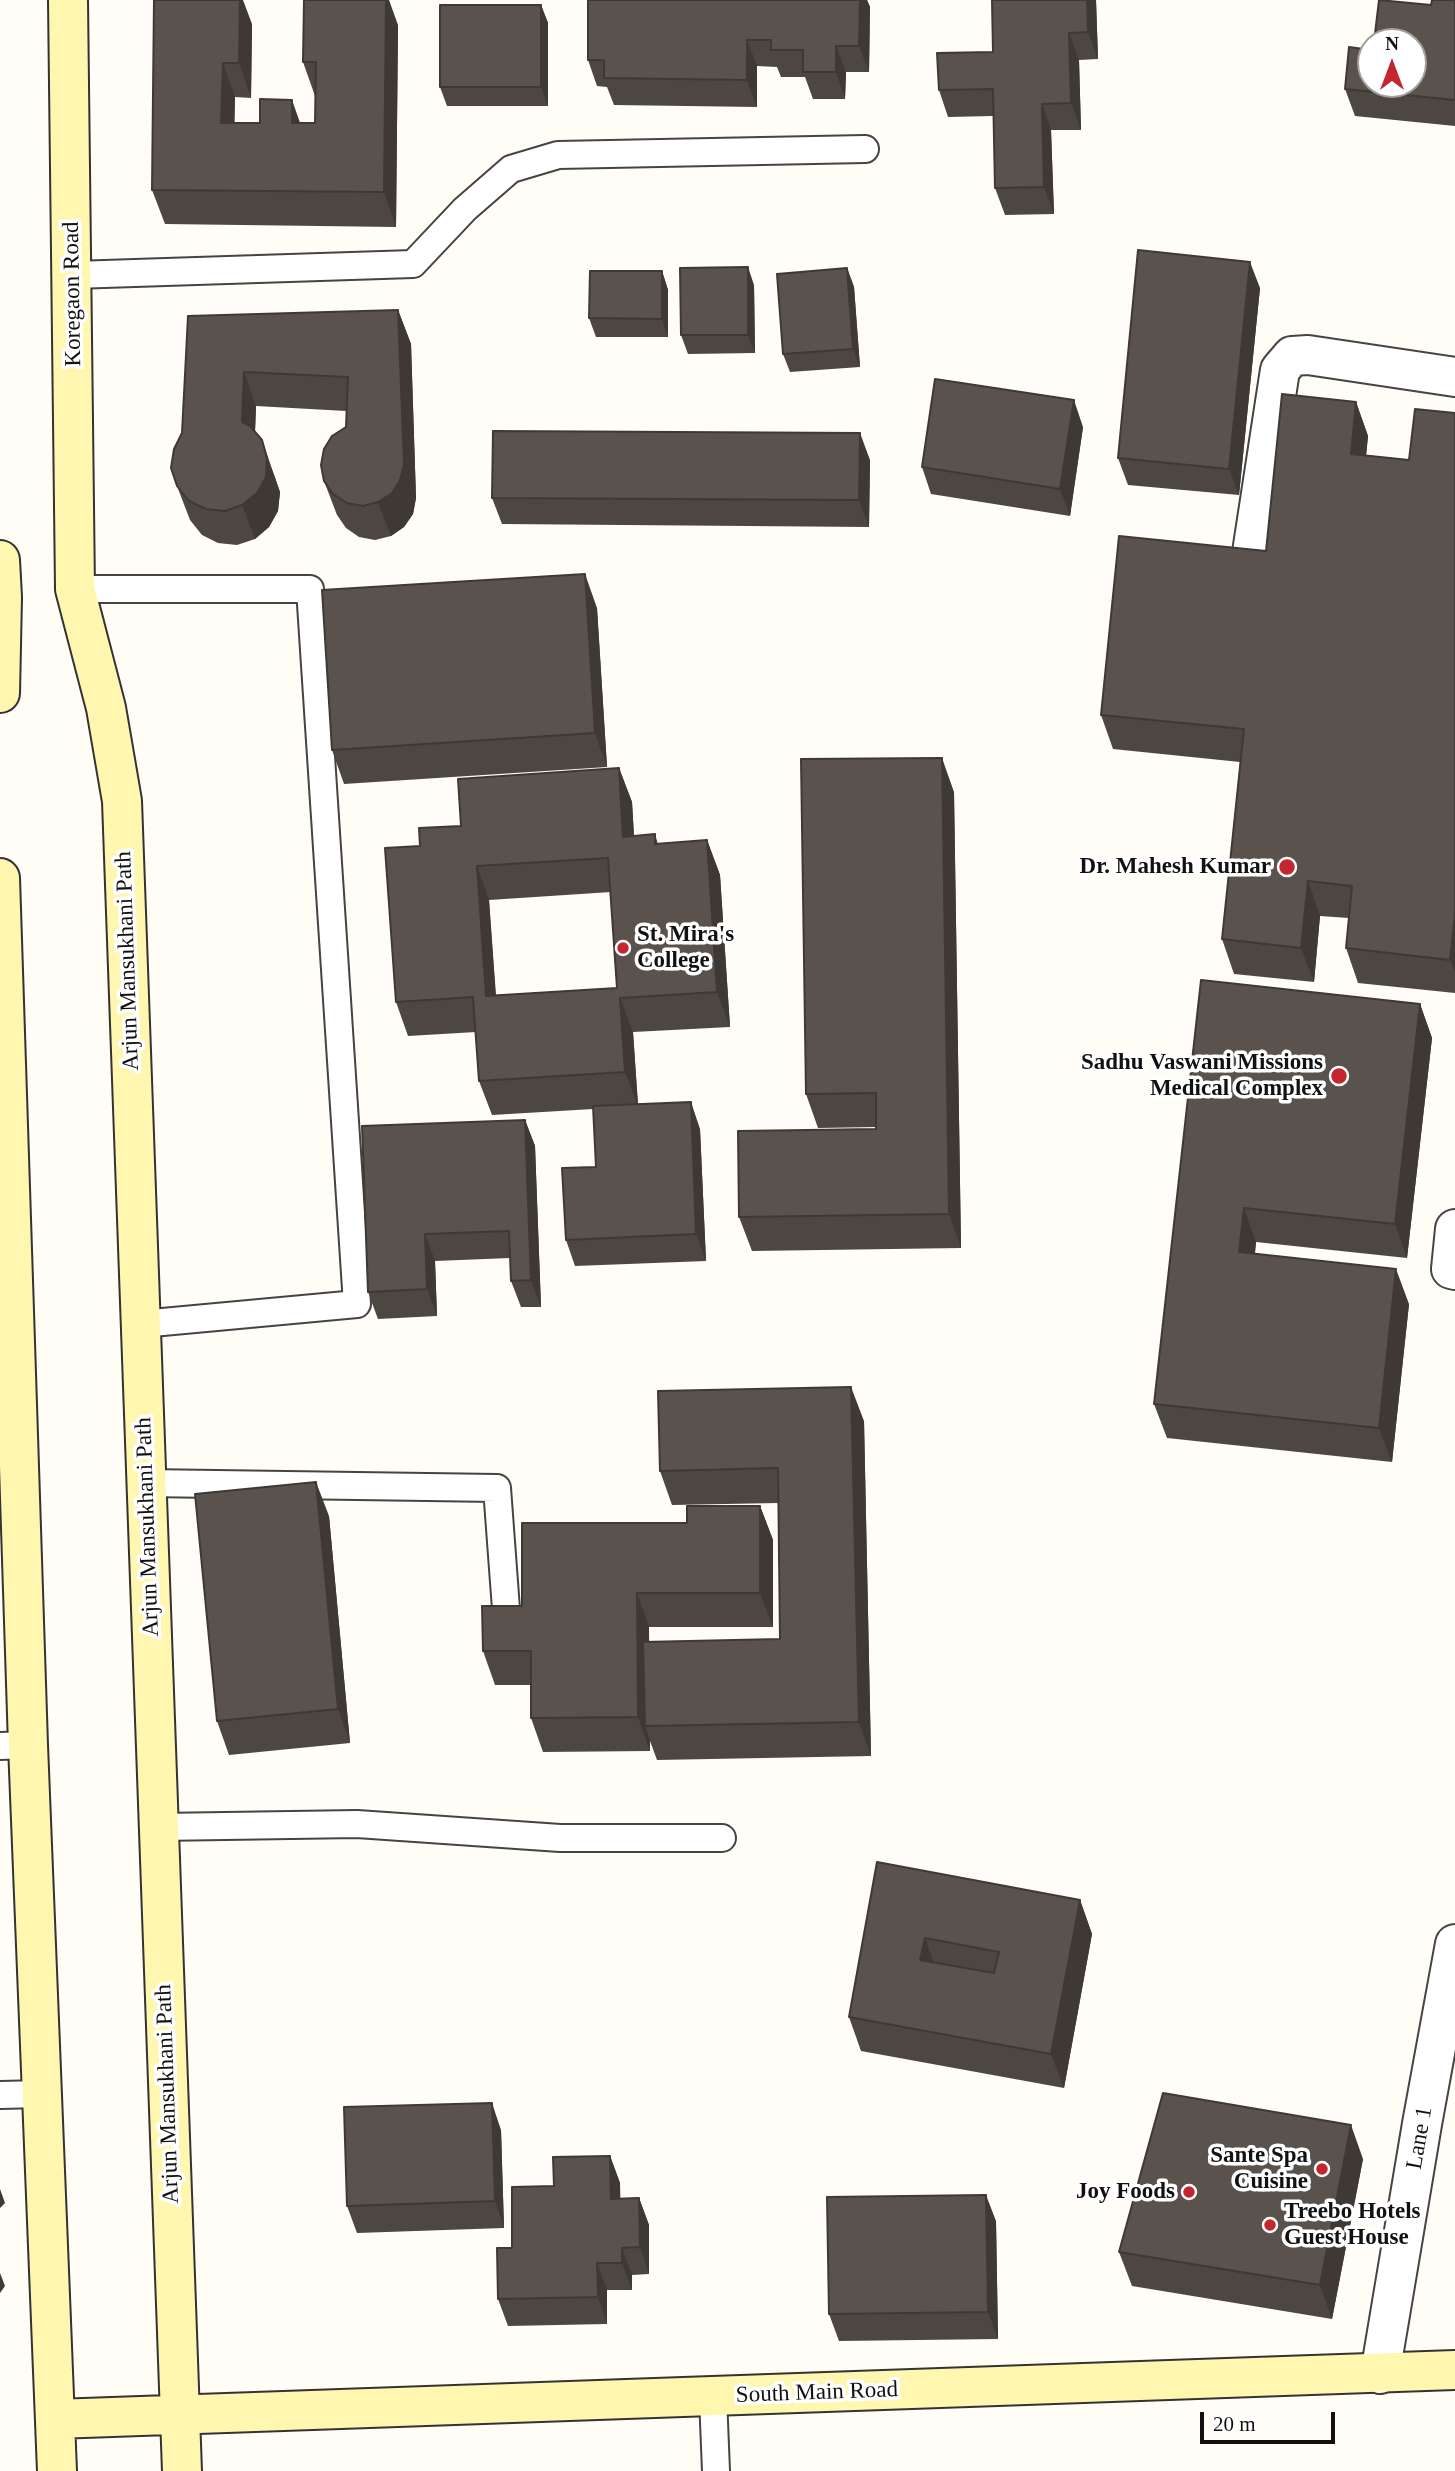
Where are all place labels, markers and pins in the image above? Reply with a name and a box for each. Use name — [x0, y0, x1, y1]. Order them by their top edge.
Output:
place label: Dr. Mahesh Kumar — [1080, 853, 1271, 881]
marker: Dr. Mahesh Kumar — [1277, 857, 1297, 877]
place label: St. Mira's College — [637, 921, 734, 975]
marker: St. Mira's College — [615, 940, 631, 956]
place label: Sadhu Vaswani Missions Medical Complex — [1081, 1049, 1323, 1103]
marker: Sadhu Vaswani Missions Medical Complex — [1329, 1066, 1349, 1086]
place label: Sante Spa Cuisine — [1210, 2142, 1308, 2196]
marker: Sante Spa Cuisine — [1314, 2161, 1330, 2177]
place label: Joy Foods — [1076, 2178, 1175, 2206]
marker: Joy Foods — [1181, 2184, 1197, 2200]
place label: Treebo Hotels Guest House — [1284, 2198, 1420, 2252]
marker: Treebo Hotels Guest House — [1262, 2217, 1278, 2233]

